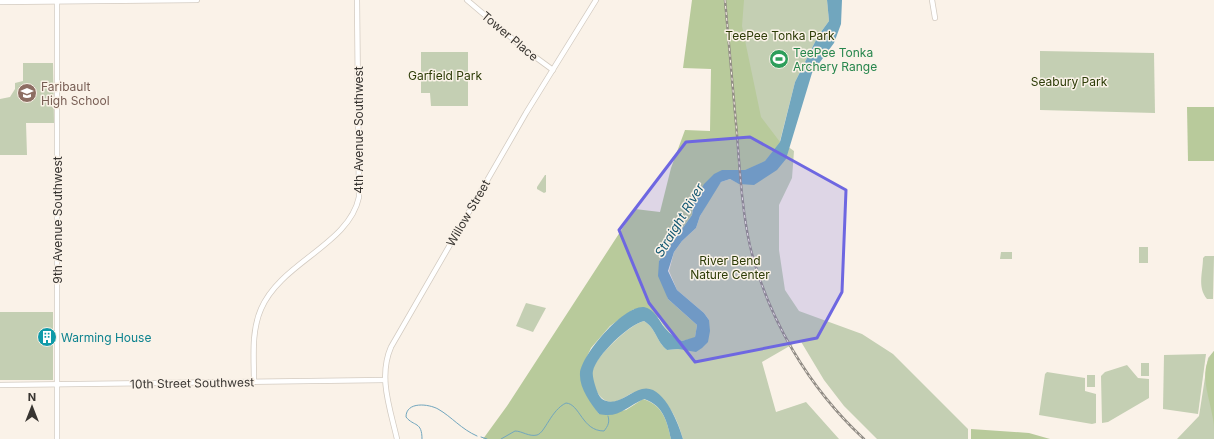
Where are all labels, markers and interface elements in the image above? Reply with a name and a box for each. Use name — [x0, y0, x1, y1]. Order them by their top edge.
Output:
street label: Tower Place — [479, 8, 541, 64]
park label: TeePee Tonka Park — [725, 28, 835, 43]
place label: TeePee Tonka Archery Range — [793, 45, 877, 74]
sports icon: TeePee Tonka Archery Range — [768, 48, 790, 70]
street label: 4th Avenue Southwest — [351, 66, 366, 194]
park label: Garfield Park — [408, 68, 482, 83]
park label: Seabury Park — [1031, 74, 1108, 89]
place label: Faribault High School — [41, 79, 110, 108]
school or university icon: Faribault High School — [16, 82, 38, 104]
street label: 9th Avenue Southwest — [50, 156, 65, 284]
street label: Willow Street — [443, 177, 493, 249]
water label: Straight River — [651, 179, 708, 260]
park label: River Bend Nature Center — [690, 253, 770, 282]
building icon: Warming House — [36, 326, 58, 348]
place label: Warming House — [61, 330, 151, 345]
street label: 10th Street Southwest — [130, 374, 254, 392]
north arrow — [12, 387, 52, 427]
text: N — [28, 390, 36, 404]

